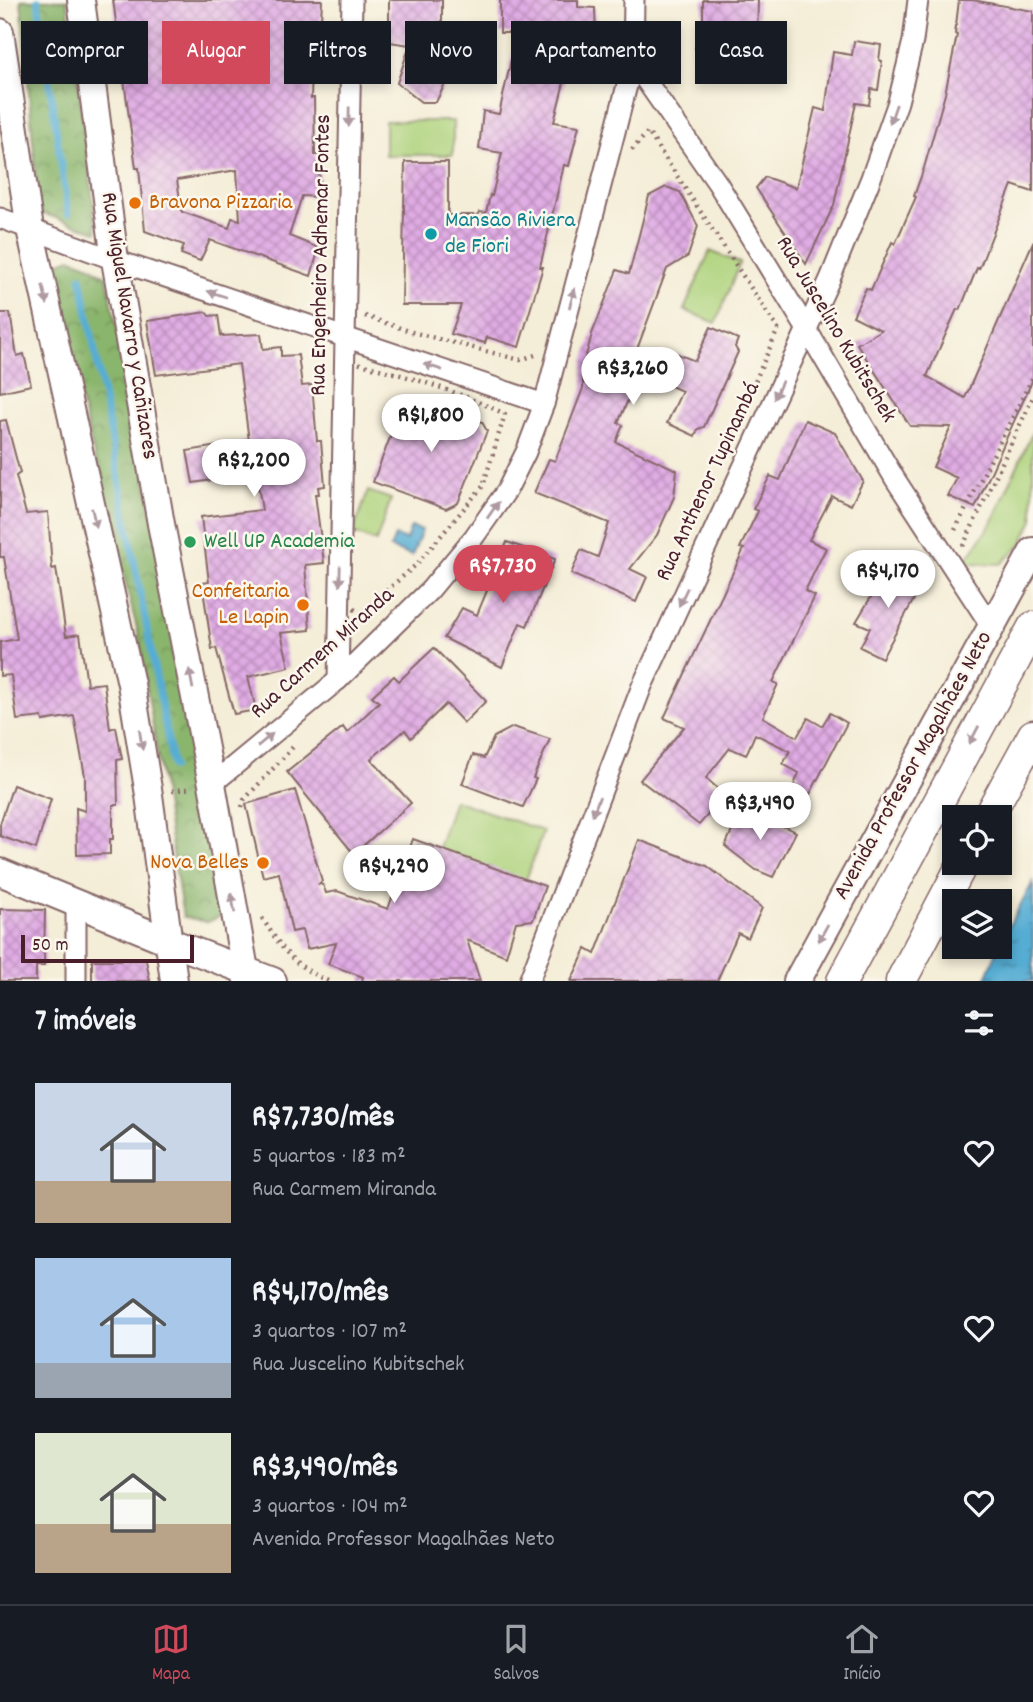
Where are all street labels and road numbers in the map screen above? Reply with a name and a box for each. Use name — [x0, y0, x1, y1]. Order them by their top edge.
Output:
street label: Rua Engenheiro Adhemar Fontes — [303, 114, 341, 396]
street label: Rua Miguel Navarro y Cañizares — [91, 190, 165, 462]
street label: Rua Juscelino Kubitschek — [766, 230, 904, 430]
street label: Rua Anthenor Tupinambá — [648, 376, 770, 587]
street label: Rua Carmem Miranda — [244, 579, 403, 728]
street label: Avenida Professor Magalhães Neto — [826, 626, 1002, 906]

